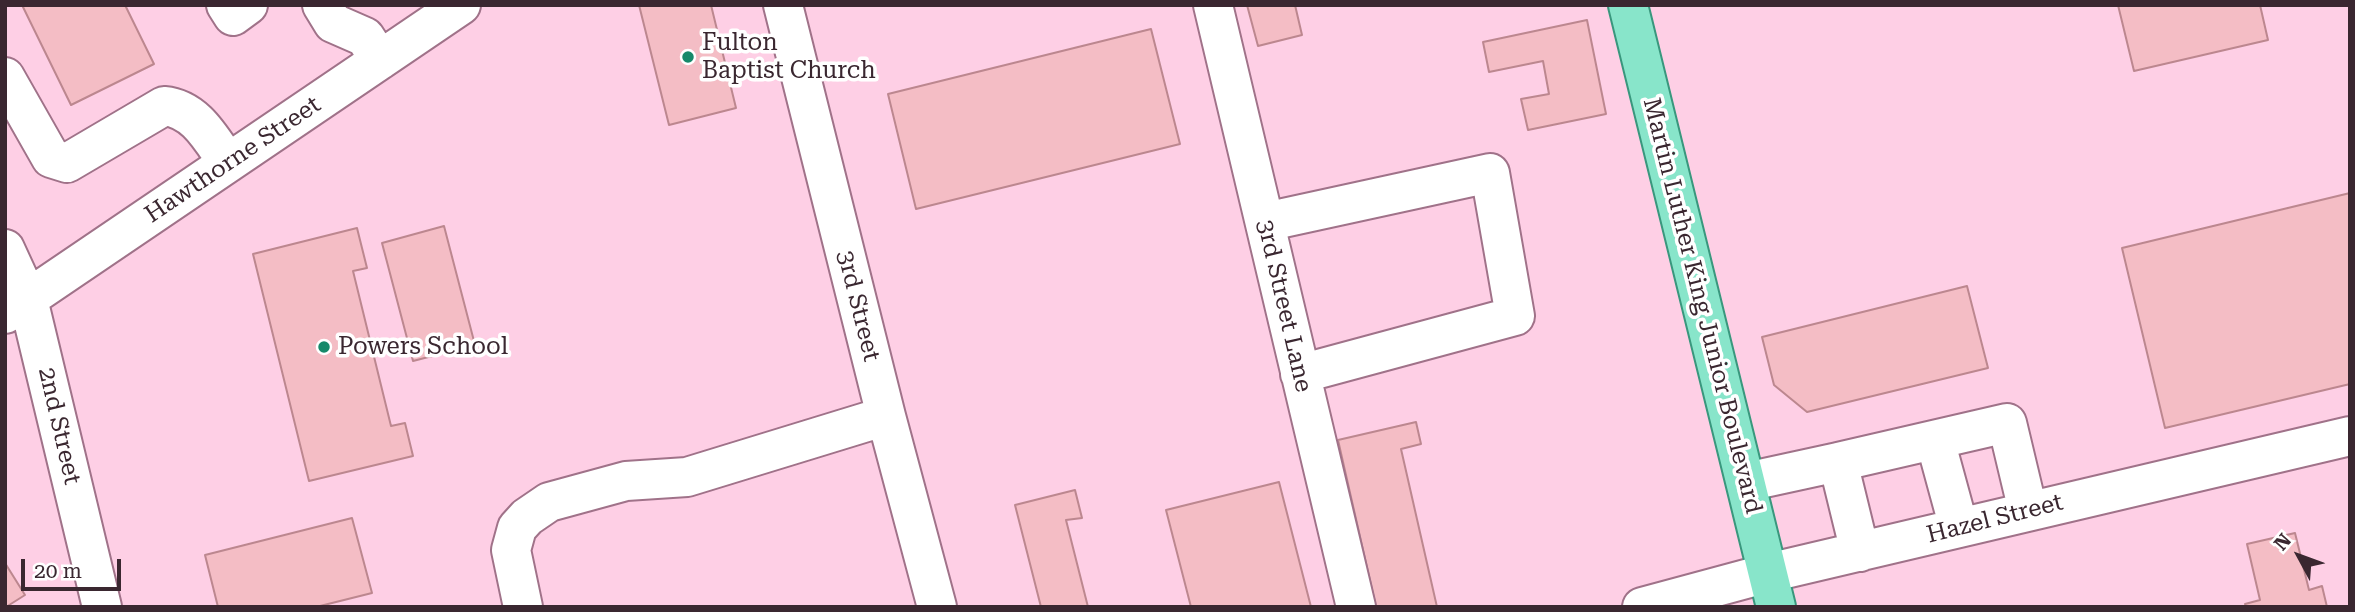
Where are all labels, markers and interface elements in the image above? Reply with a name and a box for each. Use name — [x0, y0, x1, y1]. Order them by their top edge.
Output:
place label: Fulton Baptist Church — [702, 29, 876, 85]
marker: Fulton Baptist Church — [680, 49, 696, 65]
street label: Hawthorne Street — [140, 91, 326, 229]
street label: Martin Luther King Junior Boulevard — [1636, 95, 1768, 517]
street label: 3rd Street Lane — [1250, 217, 1318, 395]
street label: 3rd Street — [830, 248, 886, 364]
place label: Powers School — [338, 333, 508, 361]
marker: Powers School — [316, 339, 332, 355]
street label: 2nd Street — [32, 365, 86, 487]
street label: Hazel Street — [1924, 488, 2066, 550]
north arrow — [2264, 521, 2334, 591]
text: N — [2269, 529, 2296, 555]
scale bar — [24, 546, 124, 590]
text: 20 m — [34, 559, 82, 583]

